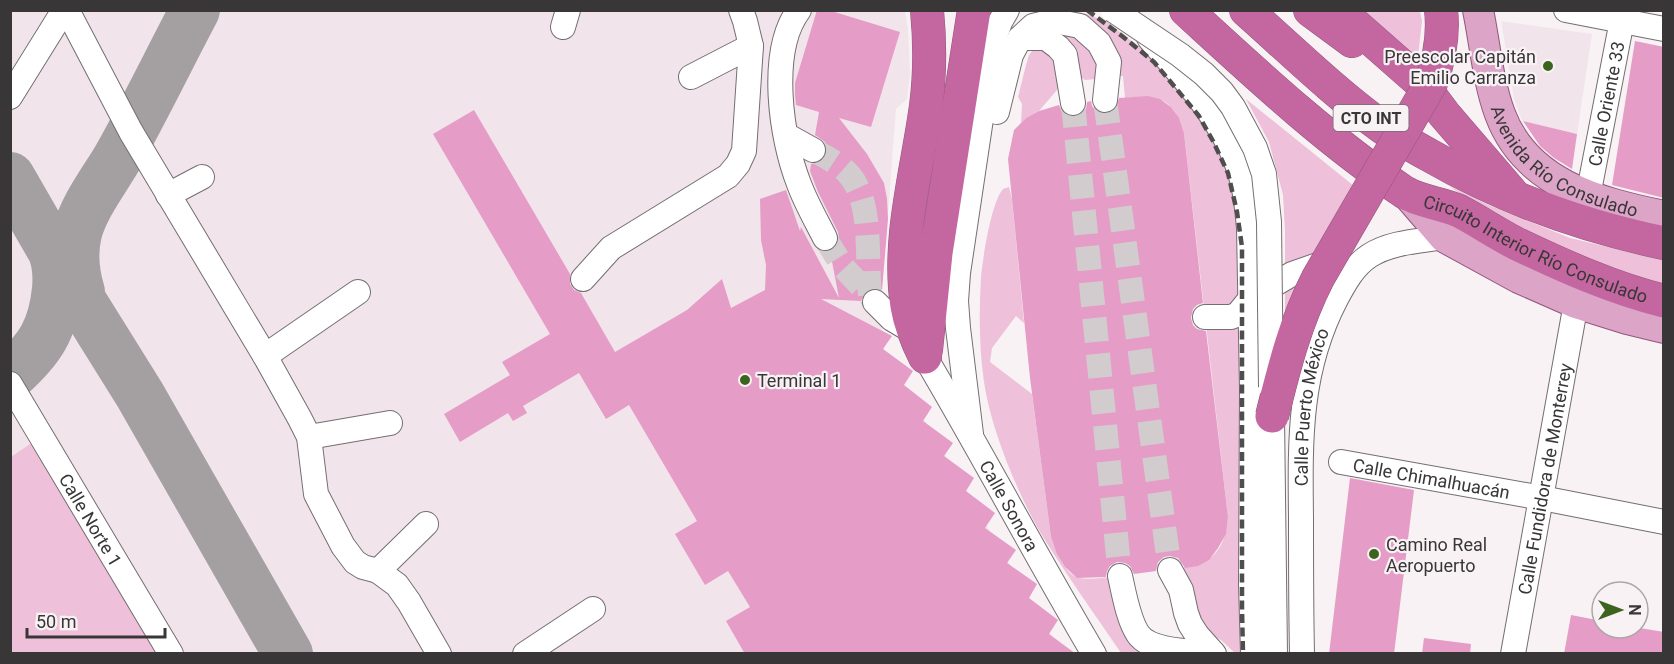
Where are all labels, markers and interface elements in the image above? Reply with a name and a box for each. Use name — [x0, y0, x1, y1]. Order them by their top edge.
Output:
street label: Calle Oriente 33 — [1584, 39, 1628, 168]
place label: Preescolar Capitán Emilio Carranza — [1384, 46, 1536, 88]
marker: Preescolar Capitán Emilio Carranza — [1541, 59, 1555, 73]
street label: Avenida Río Consulado — [1487, 102, 1640, 220]
road number: CTO INT — [1334, 105, 1408, 131]
street label: Circuito Interior Río Consulado — [1421, 190, 1650, 307]
street label: Calle Puerto México — [1290, 325, 1333, 486]
street label: Calle Fundidora de Monterrey — [1513, 361, 1576, 596]
place label: Terminal 1 — [757, 370, 841, 391]
marker: Terminal 1 — [738, 373, 752, 387]
street label: Calle Chimalhuacán — [1351, 454, 1512, 503]
street label: Calle Sonora — [976, 456, 1043, 555]
street label: Calle Norte 1 — [55, 470, 127, 570]
place label: Camino Real Aeropuerto — [1386, 534, 1487, 576]
marker: Camino Real Aeropuerto — [1367, 547, 1381, 561]
north arrow — [1590, 580, 1650, 640]
scale bar — [27, 601, 165, 639]
text: N — [1625, 604, 1644, 616]
text: 50 m — [36, 611, 76, 632]

